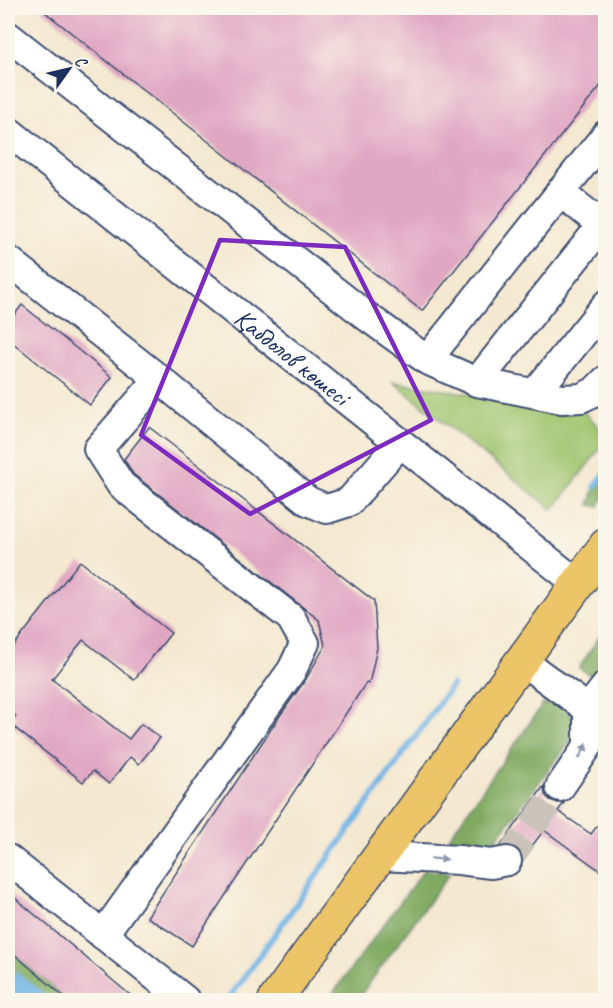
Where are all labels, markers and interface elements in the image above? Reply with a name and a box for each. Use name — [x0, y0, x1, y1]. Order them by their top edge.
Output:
north arrow — [39, 39, 99, 99]
text: С — [70, 52, 92, 72]
street label: Қабдолов көшесі — [228, 301, 359, 415]
one-way arrow — [578, 742, 588, 759]
one-way arrow — [429, 855, 448, 864]

